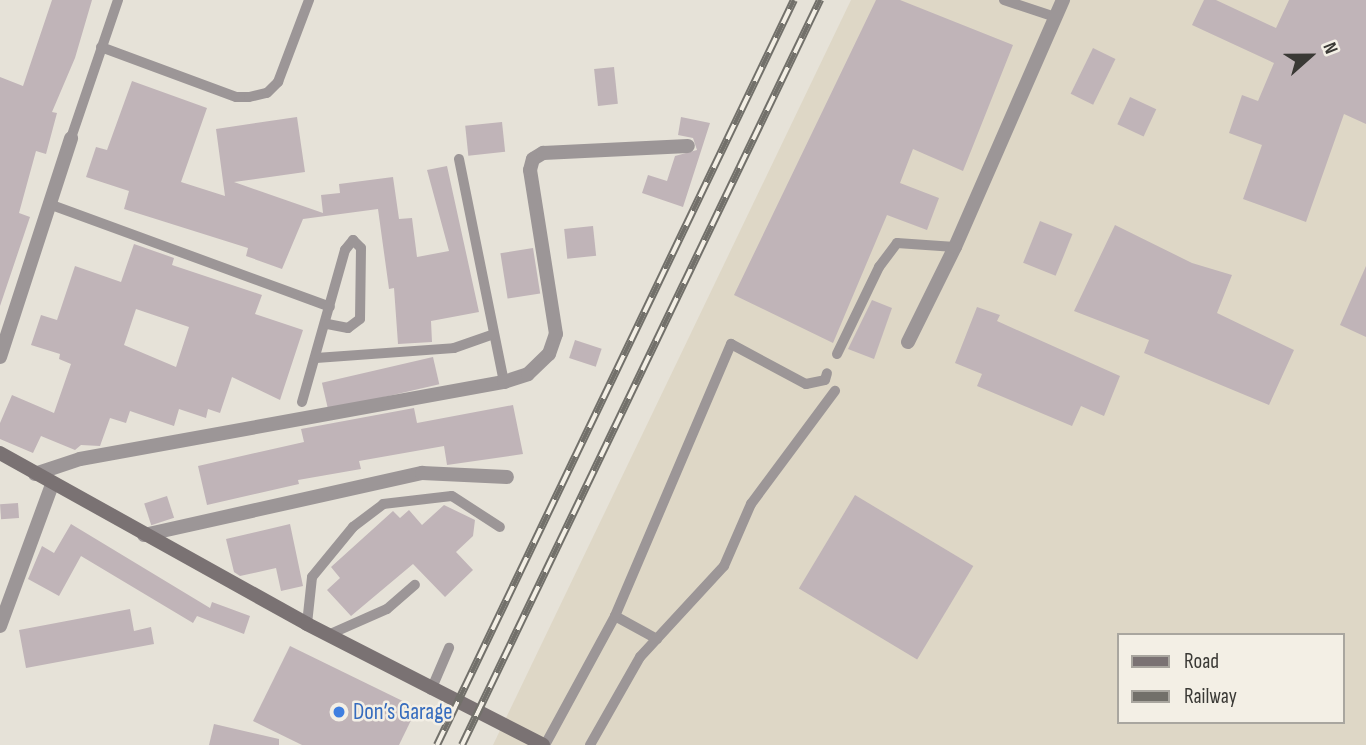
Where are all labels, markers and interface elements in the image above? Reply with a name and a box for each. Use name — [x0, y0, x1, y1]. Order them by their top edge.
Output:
north arrow — [1275, 21, 1345, 91]
text: N — [1318, 39, 1343, 57]
legend — [1118, 633, 1345, 724]
text: Road — [1184, 649, 1219, 674]
text: Railway — [1184, 684, 1237, 709]
place label: Don’s Garage — [353, 698, 452, 726]
marker: Don’s Garage — [331, 704, 347, 720]

